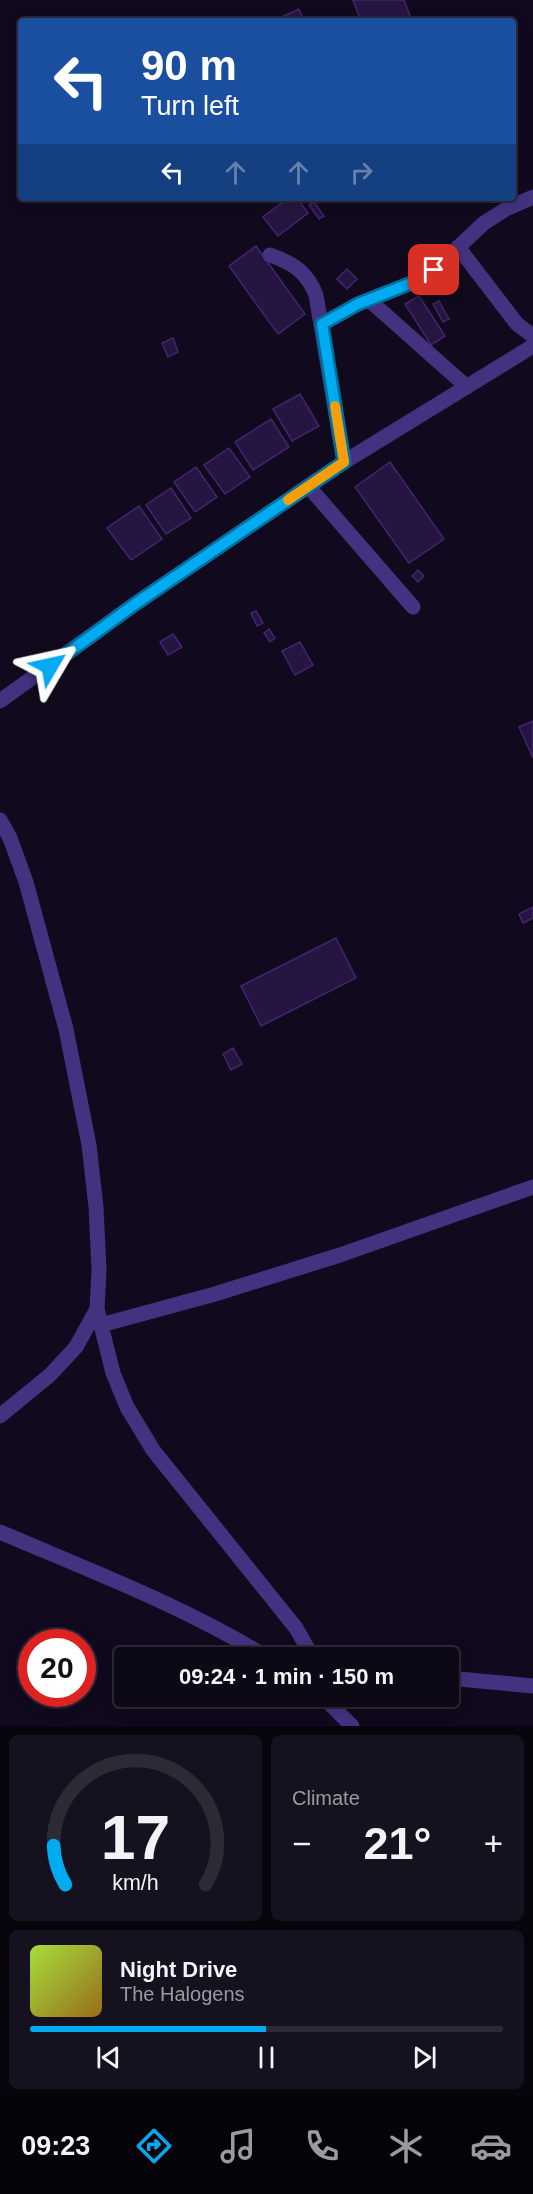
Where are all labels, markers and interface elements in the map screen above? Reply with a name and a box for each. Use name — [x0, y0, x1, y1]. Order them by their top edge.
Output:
icon: left — [42, 42, 120, 120]
text: 90 m — [141, 42, 237, 89]
text: Turn left — [141, 91, 239, 121]
icon: left — [156, 156, 189, 189]
icon: ahead — [219, 156, 252, 189]
icon: ahead — [282, 156, 315, 189]
icon: right — [345, 156, 378, 189]
pin — [408, 244, 459, 295]
icon: arrive — [417, 253, 450, 286]
position arrow — [18, 634, 82, 698]
speed limit sign: 20 — [18, 1629, 96, 1707]
text: 09:24 · 1 min · 150 m — [179, 1664, 394, 1689]
text: Climate — [292, 1787, 360, 1809]
text: 17 — [101, 1803, 170, 1872]
text: 21° — [363, 1818, 432, 1869]
text: − — [292, 1825, 311, 1862]
text: + — [484, 1825, 503, 1862]
text: km/h — [112, 1871, 159, 1895]
text: Night Drive — [120, 1957, 237, 1982]
text: The Halogens — [120, 1983, 245, 2005]
icon: previous — [92, 2041, 125, 2074]
icon: pause — [250, 2041, 283, 2074]
icon: next — [408, 2041, 441, 2074]
icon: directions — [133, 2125, 175, 2167]
icon: music — [217, 2125, 259, 2167]
icon: phone — [301, 2125, 343, 2167]
icon: climate — [385, 2125, 427, 2167]
icon: car — [470, 2125, 512, 2167]
text: 09:23 — [21, 2131, 90, 2161]

